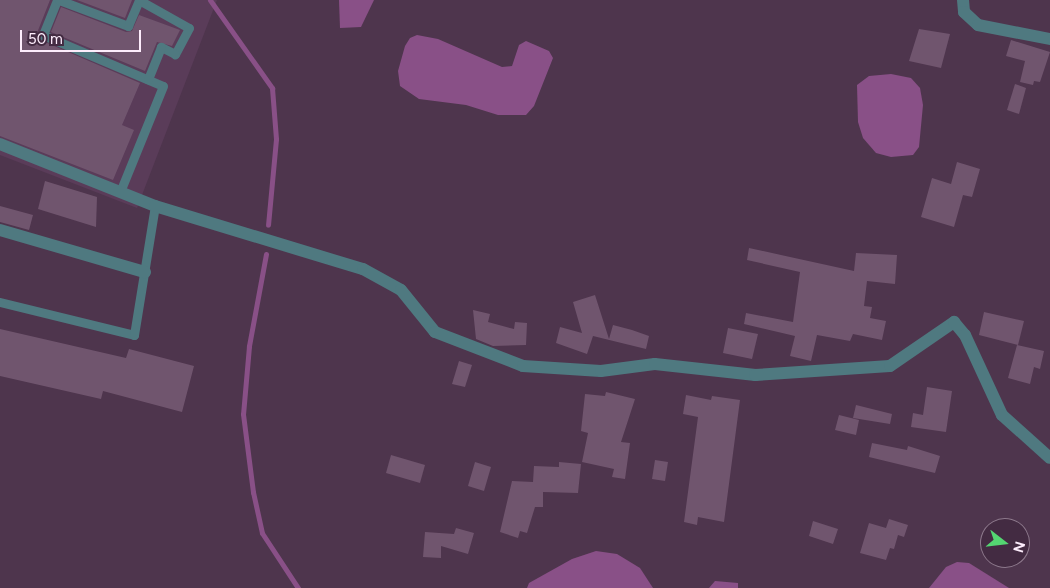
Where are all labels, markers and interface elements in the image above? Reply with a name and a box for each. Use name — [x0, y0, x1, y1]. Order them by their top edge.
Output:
scale bar — [22, 20, 144, 52]
text: 50 m — [28, 30, 63, 48]
north arrow — [980, 518, 1030, 568]
text: N — [1009, 539, 1029, 555]

